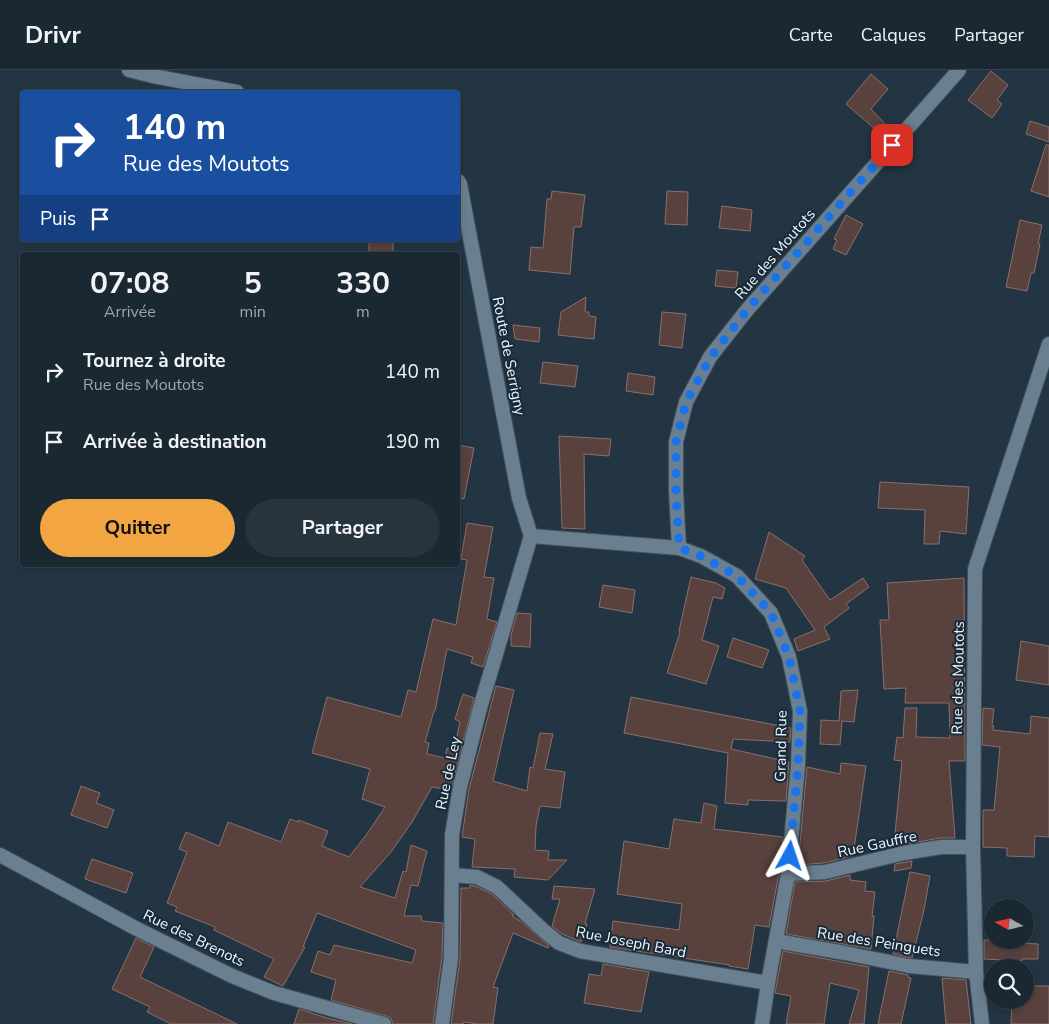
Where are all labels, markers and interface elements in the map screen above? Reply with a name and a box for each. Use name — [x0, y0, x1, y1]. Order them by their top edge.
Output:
text: Drivr — [25, 19, 81, 51]
text: Carte — [789, 23, 833, 47]
text: Calques — [861, 23, 926, 47]
text: Partager — [954, 23, 1024, 47]
text: 140 m — [123, 104, 226, 151]
icon: right — [40, 110, 105, 175]
pin — [871, 124, 913, 166]
icon: arrive — [878, 131, 906, 159]
text: Rue des Moutots — [123, 149, 290, 179]
icon: arrive — [86, 205, 114, 233]
street label: Rue des Moutots — [730, 205, 820, 303]
text: Puis — [40, 206, 76, 232]
text: 07:08 — [90, 263, 169, 304]
text: 5 — [244, 263, 262, 304]
text: 330 — [336, 263, 390, 304]
street label: Route de Serrigny — [488, 295, 530, 417]
text: Arrivée — [104, 301, 156, 323]
text: min — [239, 301, 266, 323]
text: m — [356, 301, 370, 323]
text: Tournez à droite — [83, 348, 226, 374]
icon: right — [40, 358, 68, 386]
text: 140 m — [385, 359, 440, 385]
text: Rue des Moutots — [83, 374, 204, 396]
icon: arrive — [40, 428, 68, 456]
text: Arrivée à destination — [83, 429, 267, 455]
text: 190 m — [385, 429, 440, 455]
button: Quitter — [40, 499, 235, 557]
button: Partager — [245, 499, 440, 557]
street label: Rue des Moutots — [947, 621, 969, 735]
street label: Grand Rue — [770, 710, 792, 782]
street label: Rue de Ley — [430, 734, 466, 812]
street label: Rue Gauffre — [836, 826, 918, 862]
position arrow — [763, 829, 815, 881]
north arrow — [984, 899, 1034, 949]
map controls — [984, 899, 1034, 1009]
street label: Rue des Brenots — [140, 905, 248, 971]
street label: Rue Joseph Bard — [574, 922, 688, 962]
street label: Rue des Peinguets — [816, 922, 942, 962]
button: search — [984, 959, 1034, 1009]

